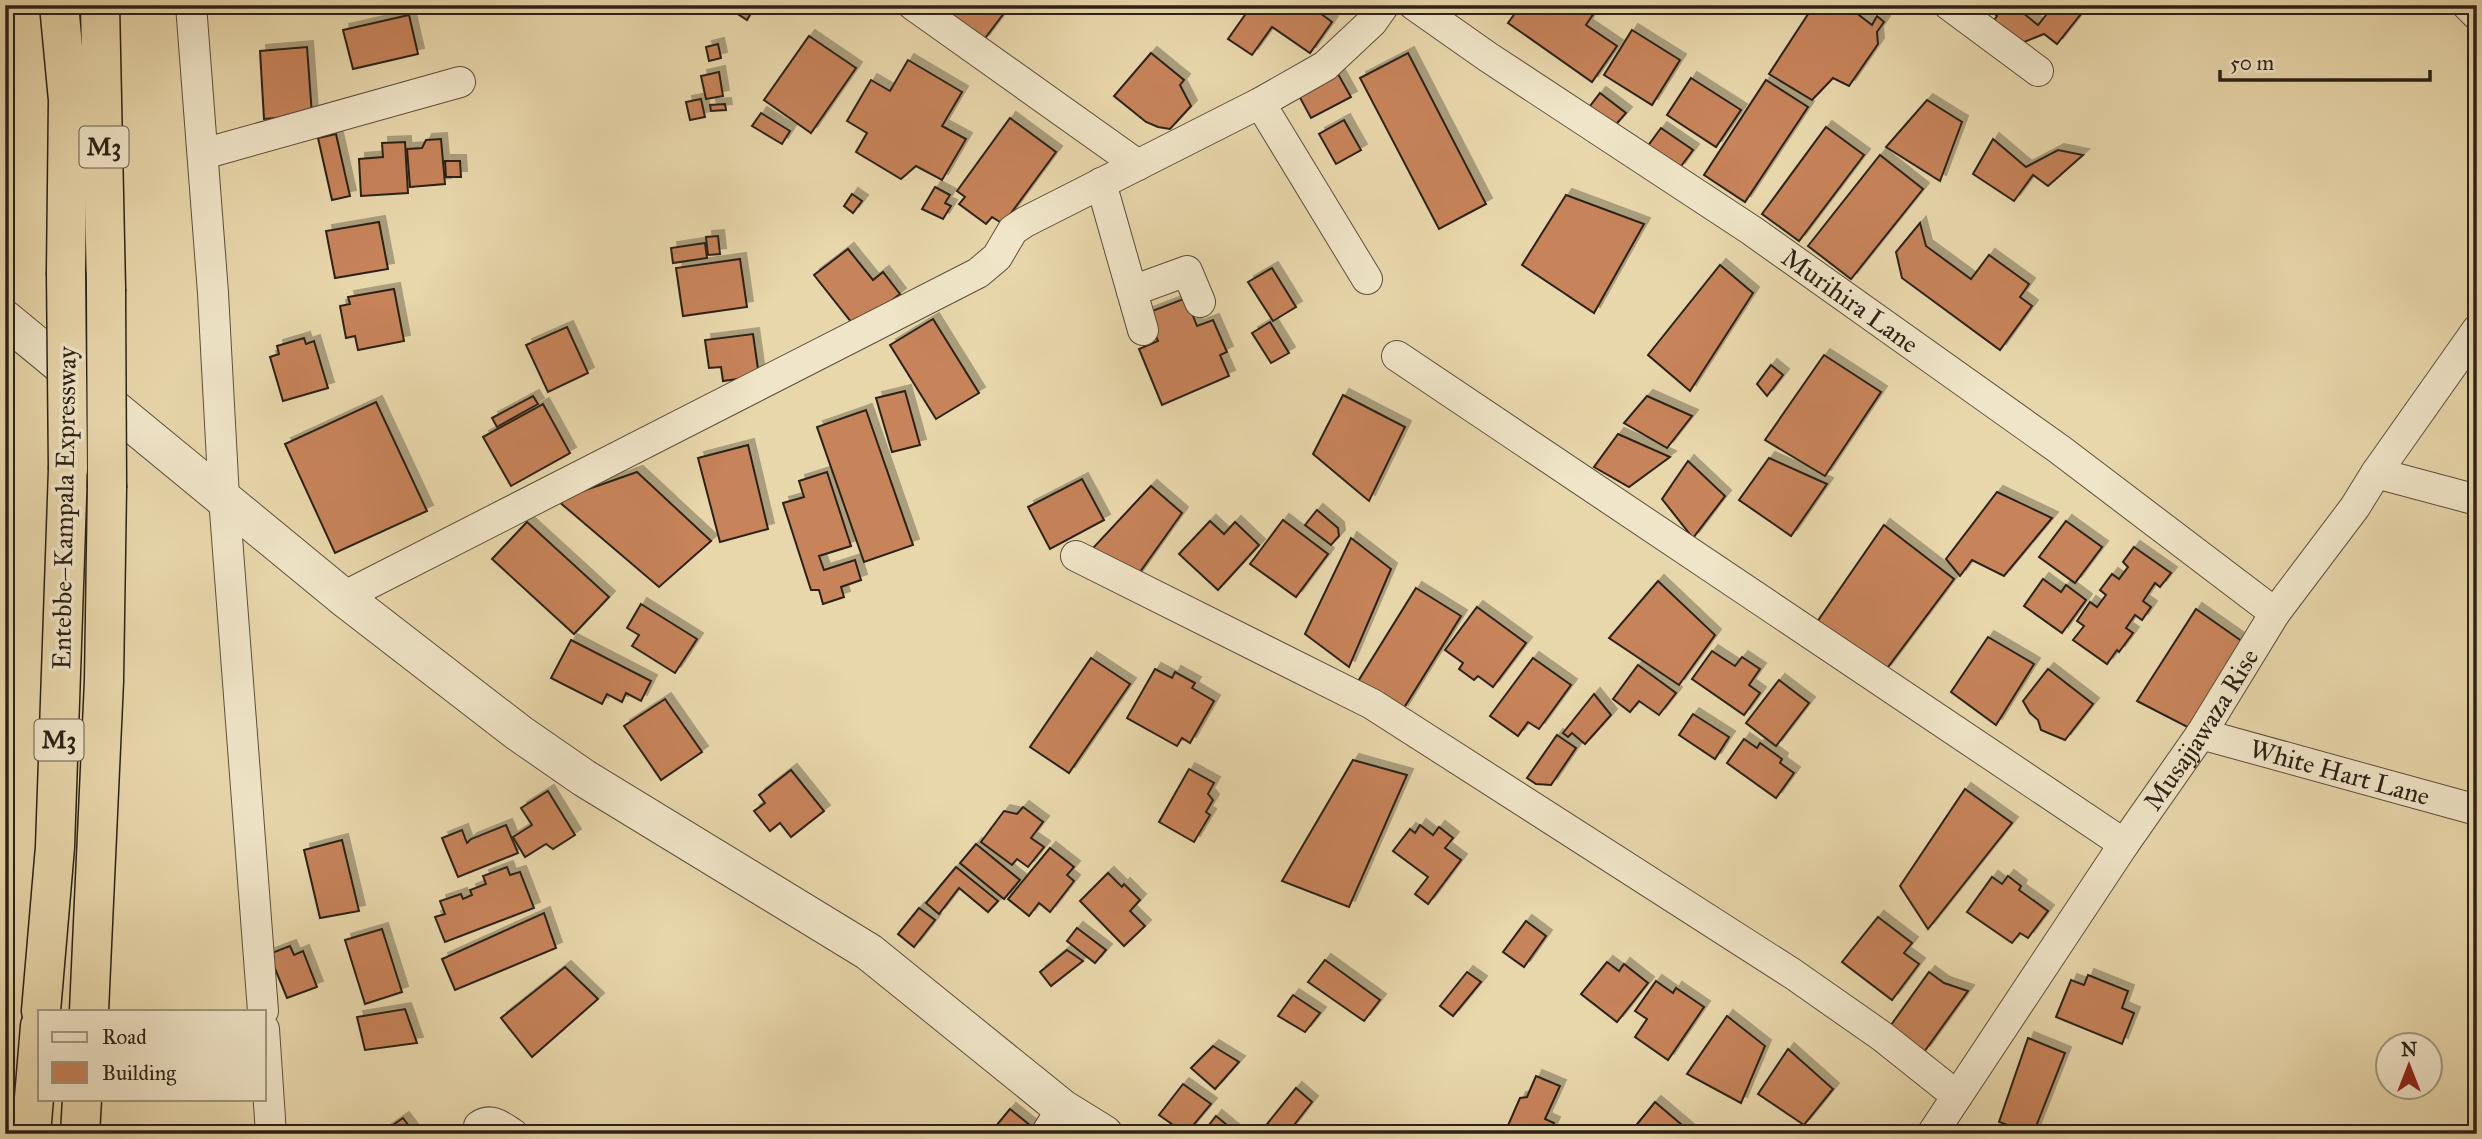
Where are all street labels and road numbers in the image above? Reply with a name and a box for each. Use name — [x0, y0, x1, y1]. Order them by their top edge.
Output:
road number: M3 — [80, 127, 128, 168]
street label: Murihira Lane — [1776, 241, 1925, 360]
street label: Entebbe–Kampala Expressway — [45, 345, 83, 670]
street label: Musajjawaza Rise — [2137, 643, 2266, 816]
road number: M3 — [34, 720, 84, 760]
street label: White Hart Lane — [2246, 732, 2434, 812]

